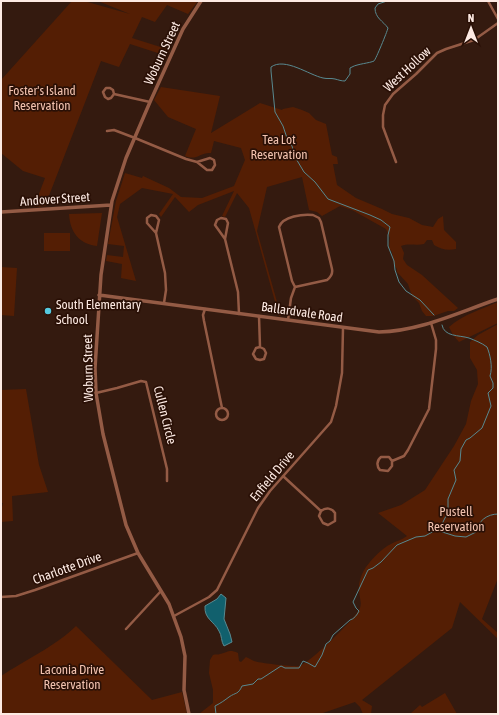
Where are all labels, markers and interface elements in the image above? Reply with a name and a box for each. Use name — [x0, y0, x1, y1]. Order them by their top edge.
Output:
north arrow — [451, 8, 491, 48]
text: N — [468, 12, 474, 24]
street label: Woburn Street — [141, 19, 183, 87]
street label: West Hollow — [380, 43, 434, 95]
park label: Foster's Island Reservation — [8, 83, 76, 113]
park label: Tea Lot Reservation — [250, 132, 308, 162]
street label: Andover Street — [20, 189, 91, 209]
place label: South Elementary School — [56, 297, 142, 327]
street label: Ballardvale Road — [260, 299, 344, 325]
marker: South Elementary School — [43, 306, 53, 316]
street label: Woburn Street — [80, 334, 96, 402]
street label: Cullen Circle — [151, 384, 180, 446]
street label: Enfield Drive — [247, 448, 297, 504]
park label: Pustell Reservation — [427, 504, 485, 534]
street label: Charlotte Drive — [31, 549, 103, 587]
park label: Laconia Drive Reservation — [40, 662, 104, 692]

